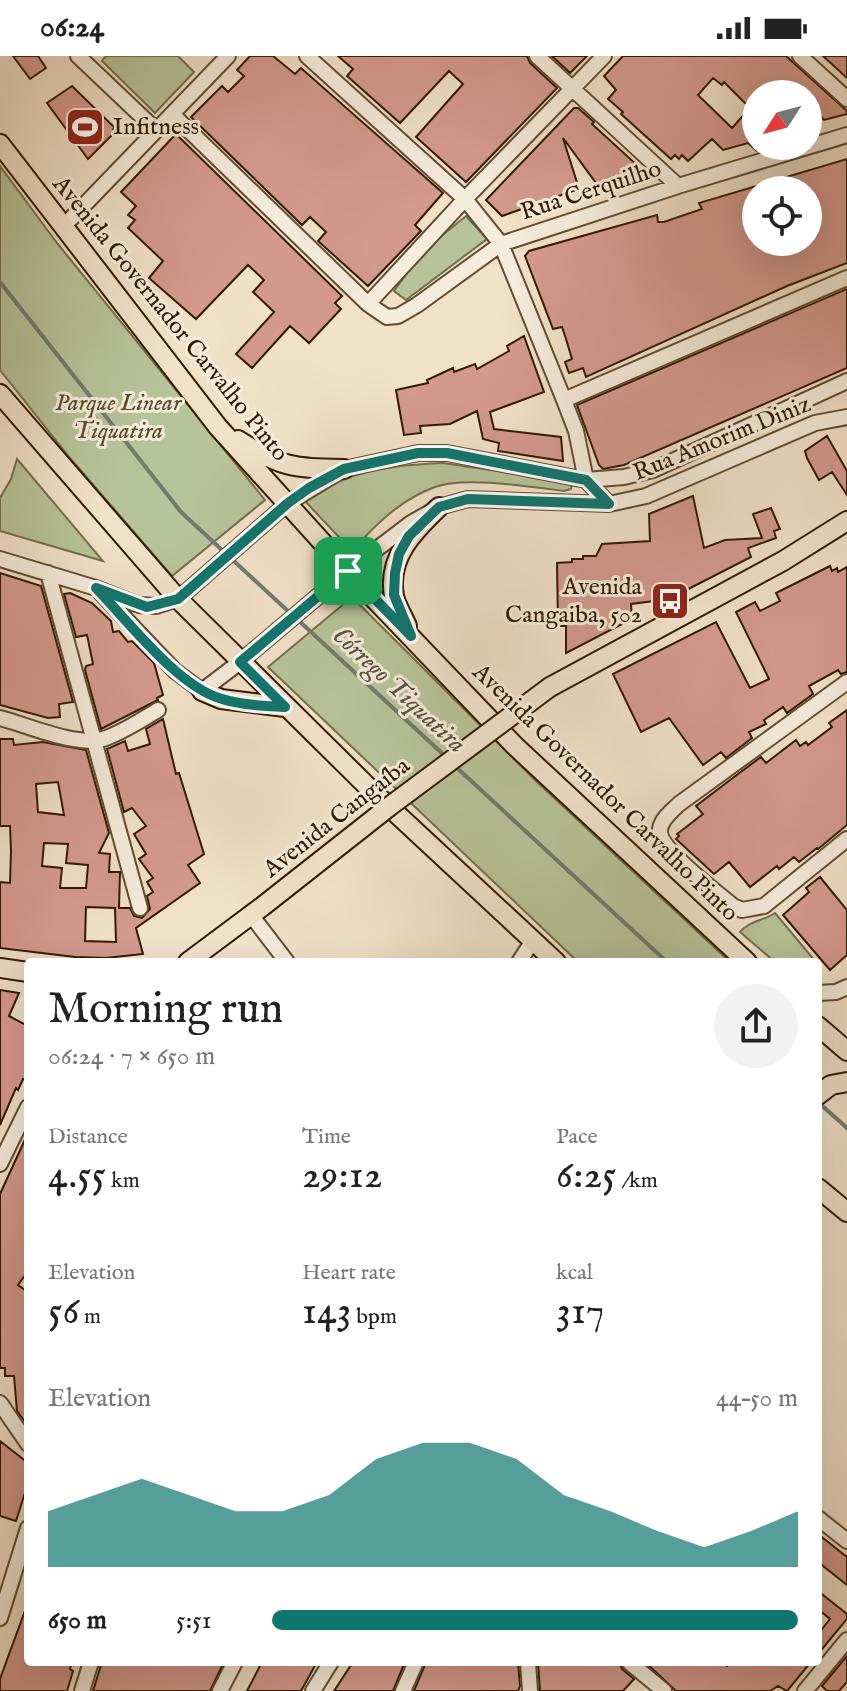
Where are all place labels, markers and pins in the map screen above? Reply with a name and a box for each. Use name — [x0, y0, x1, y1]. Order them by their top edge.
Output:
sports icon: Infitness — [64, 106, 106, 148]
place label: Infitness — [113, 112, 199, 143]
pin — [314, 537, 382, 605]
place label: Avenida Cangaiba, 502 — [505, 572, 643, 631]
bus stop icon: Avenida Cangaiba, 502 — [649, 580, 691, 622]

